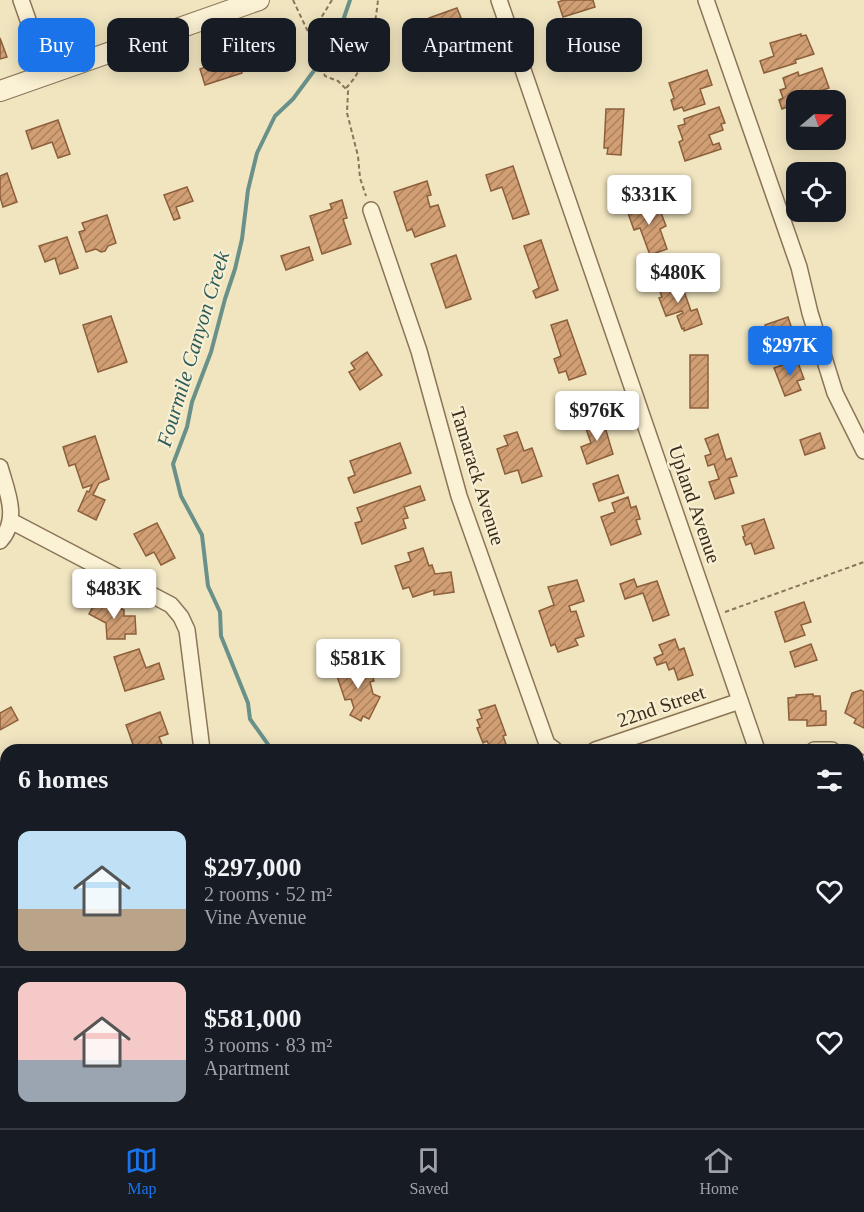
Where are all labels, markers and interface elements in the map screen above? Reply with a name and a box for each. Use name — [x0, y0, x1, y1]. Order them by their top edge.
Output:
chip: Buy — [18, 18, 95, 72]
chip: Rent — [107, 18, 189, 72]
chip: Filters — [201, 18, 296, 72]
chip: New — [308, 18, 390, 72]
chip: Apartment — [402, 18, 534, 72]
chip: House — [546, 18, 642, 72]
north arrow — [786, 90, 846, 150]
map controls — [786, 90, 846, 222]
button: locate — [786, 162, 846, 222]
pin: $331K — [607, 175, 691, 226]
text: $331K — [621, 183, 677, 205]
water label: Fourmile Canyon Creek — [152, 248, 234, 451]
pin: $480K — [636, 253, 720, 304]
text: $480K — [650, 261, 706, 283]
pin: $297K — [748, 326, 832, 377]
text: $297K — [762, 334, 818, 356]
pin: $976K — [555, 391, 639, 442]
text: $976K — [569, 399, 625, 421]
street label: Tamarack Avenue — [447, 404, 509, 548]
street label: Upland Avenue — [664, 442, 726, 566]
pin: $483K — [72, 569, 156, 620]
text: $483K — [86, 577, 142, 599]
pin: $581K — [316, 639, 400, 690]
text: $581K — [330, 647, 386, 669]
street label: 22nd Street — [614, 681, 708, 731]
icon: filters — [813, 764, 846, 797]
text: 6 homes — [18, 765, 108, 794]
text: $297,000 — [204, 853, 302, 882]
icon: home — [66, 855, 138, 927]
icon: heart — [813, 875, 846, 908]
text: 2 rooms · 52 m² — [204, 883, 332, 905]
text: Vine Avenue — [204, 906, 306, 928]
text: $581,000 — [204, 1004, 302, 1033]
icon: home — [66, 1006, 138, 1078]
icon: heart — [813, 1026, 846, 1059]
text: 3 rooms · 83 m² — [204, 1034, 332, 1056]
text: Apartment — [204, 1057, 290, 1079]
tab: Map — [125, 1144, 158, 1198]
tab: Saved — [409, 1144, 448, 1198]
tab: Home — [699, 1144, 739, 1198]

